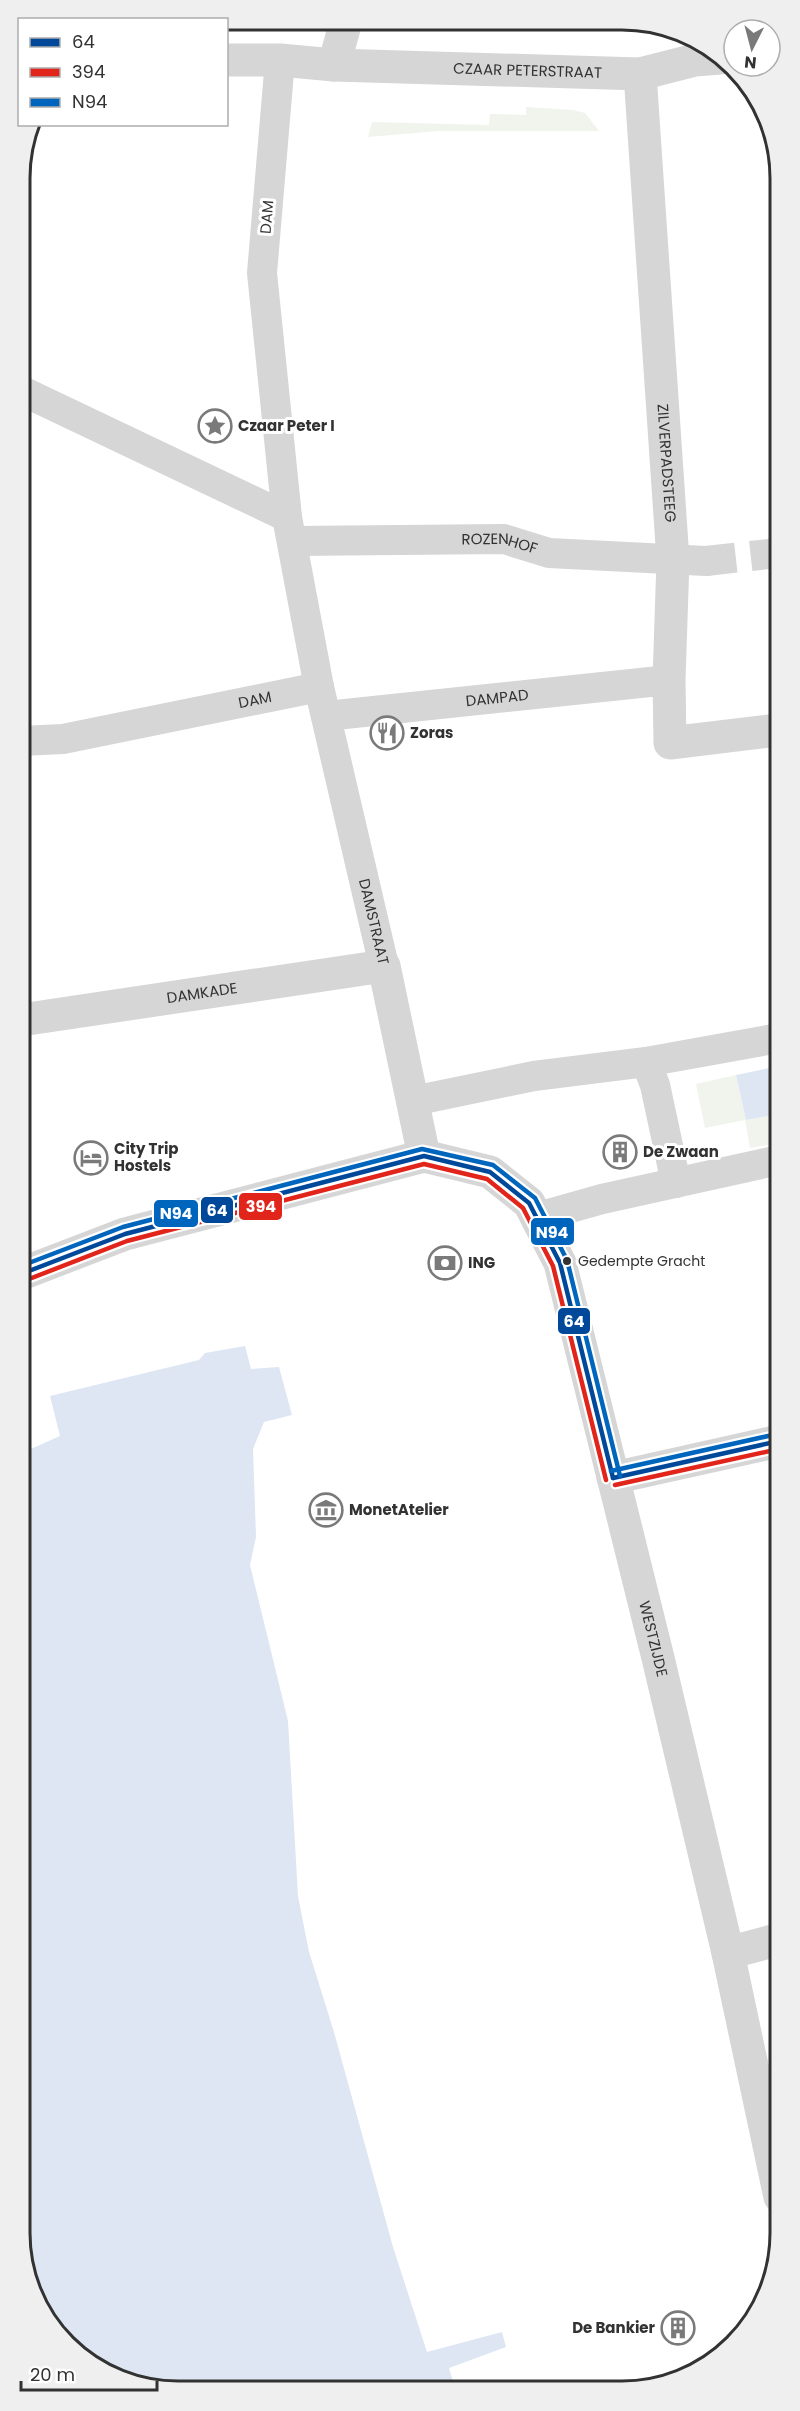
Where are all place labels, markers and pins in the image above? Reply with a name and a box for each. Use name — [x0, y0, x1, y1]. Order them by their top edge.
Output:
place icon: Czaar Peter I — [197, 408, 233, 444]
place label: Czaar Peter I — [238, 415, 335, 436]
restaurant icon: Zoras — [369, 715, 405, 751]
place label: Zoras — [410, 722, 453, 743]
building icon: De Zwaan — [602, 1134, 638, 1170]
place label: City Trip Hostels — [114, 1138, 179, 1176]
hotel icon: City Trip Hostels — [73, 1140, 109, 1176]
place label: De Zwaan — [643, 1141, 719, 1162]
bank icon: ING — [427, 1245, 463, 1281]
place label: Gedempte Gracht — [578, 1251, 705, 1271]
place label: ING — [468, 1252, 495, 1273]
marker: Gedempte Gracht — [561, 1255, 573, 1267]
museum icon: MonetAtelier — [308, 1492, 344, 1528]
place label: MonetAtelier — [349, 1499, 449, 1520]
building icon: De Bankier — [660, 2310, 696, 2346]
place label: De Bankier — [572, 2317, 656, 2338]

